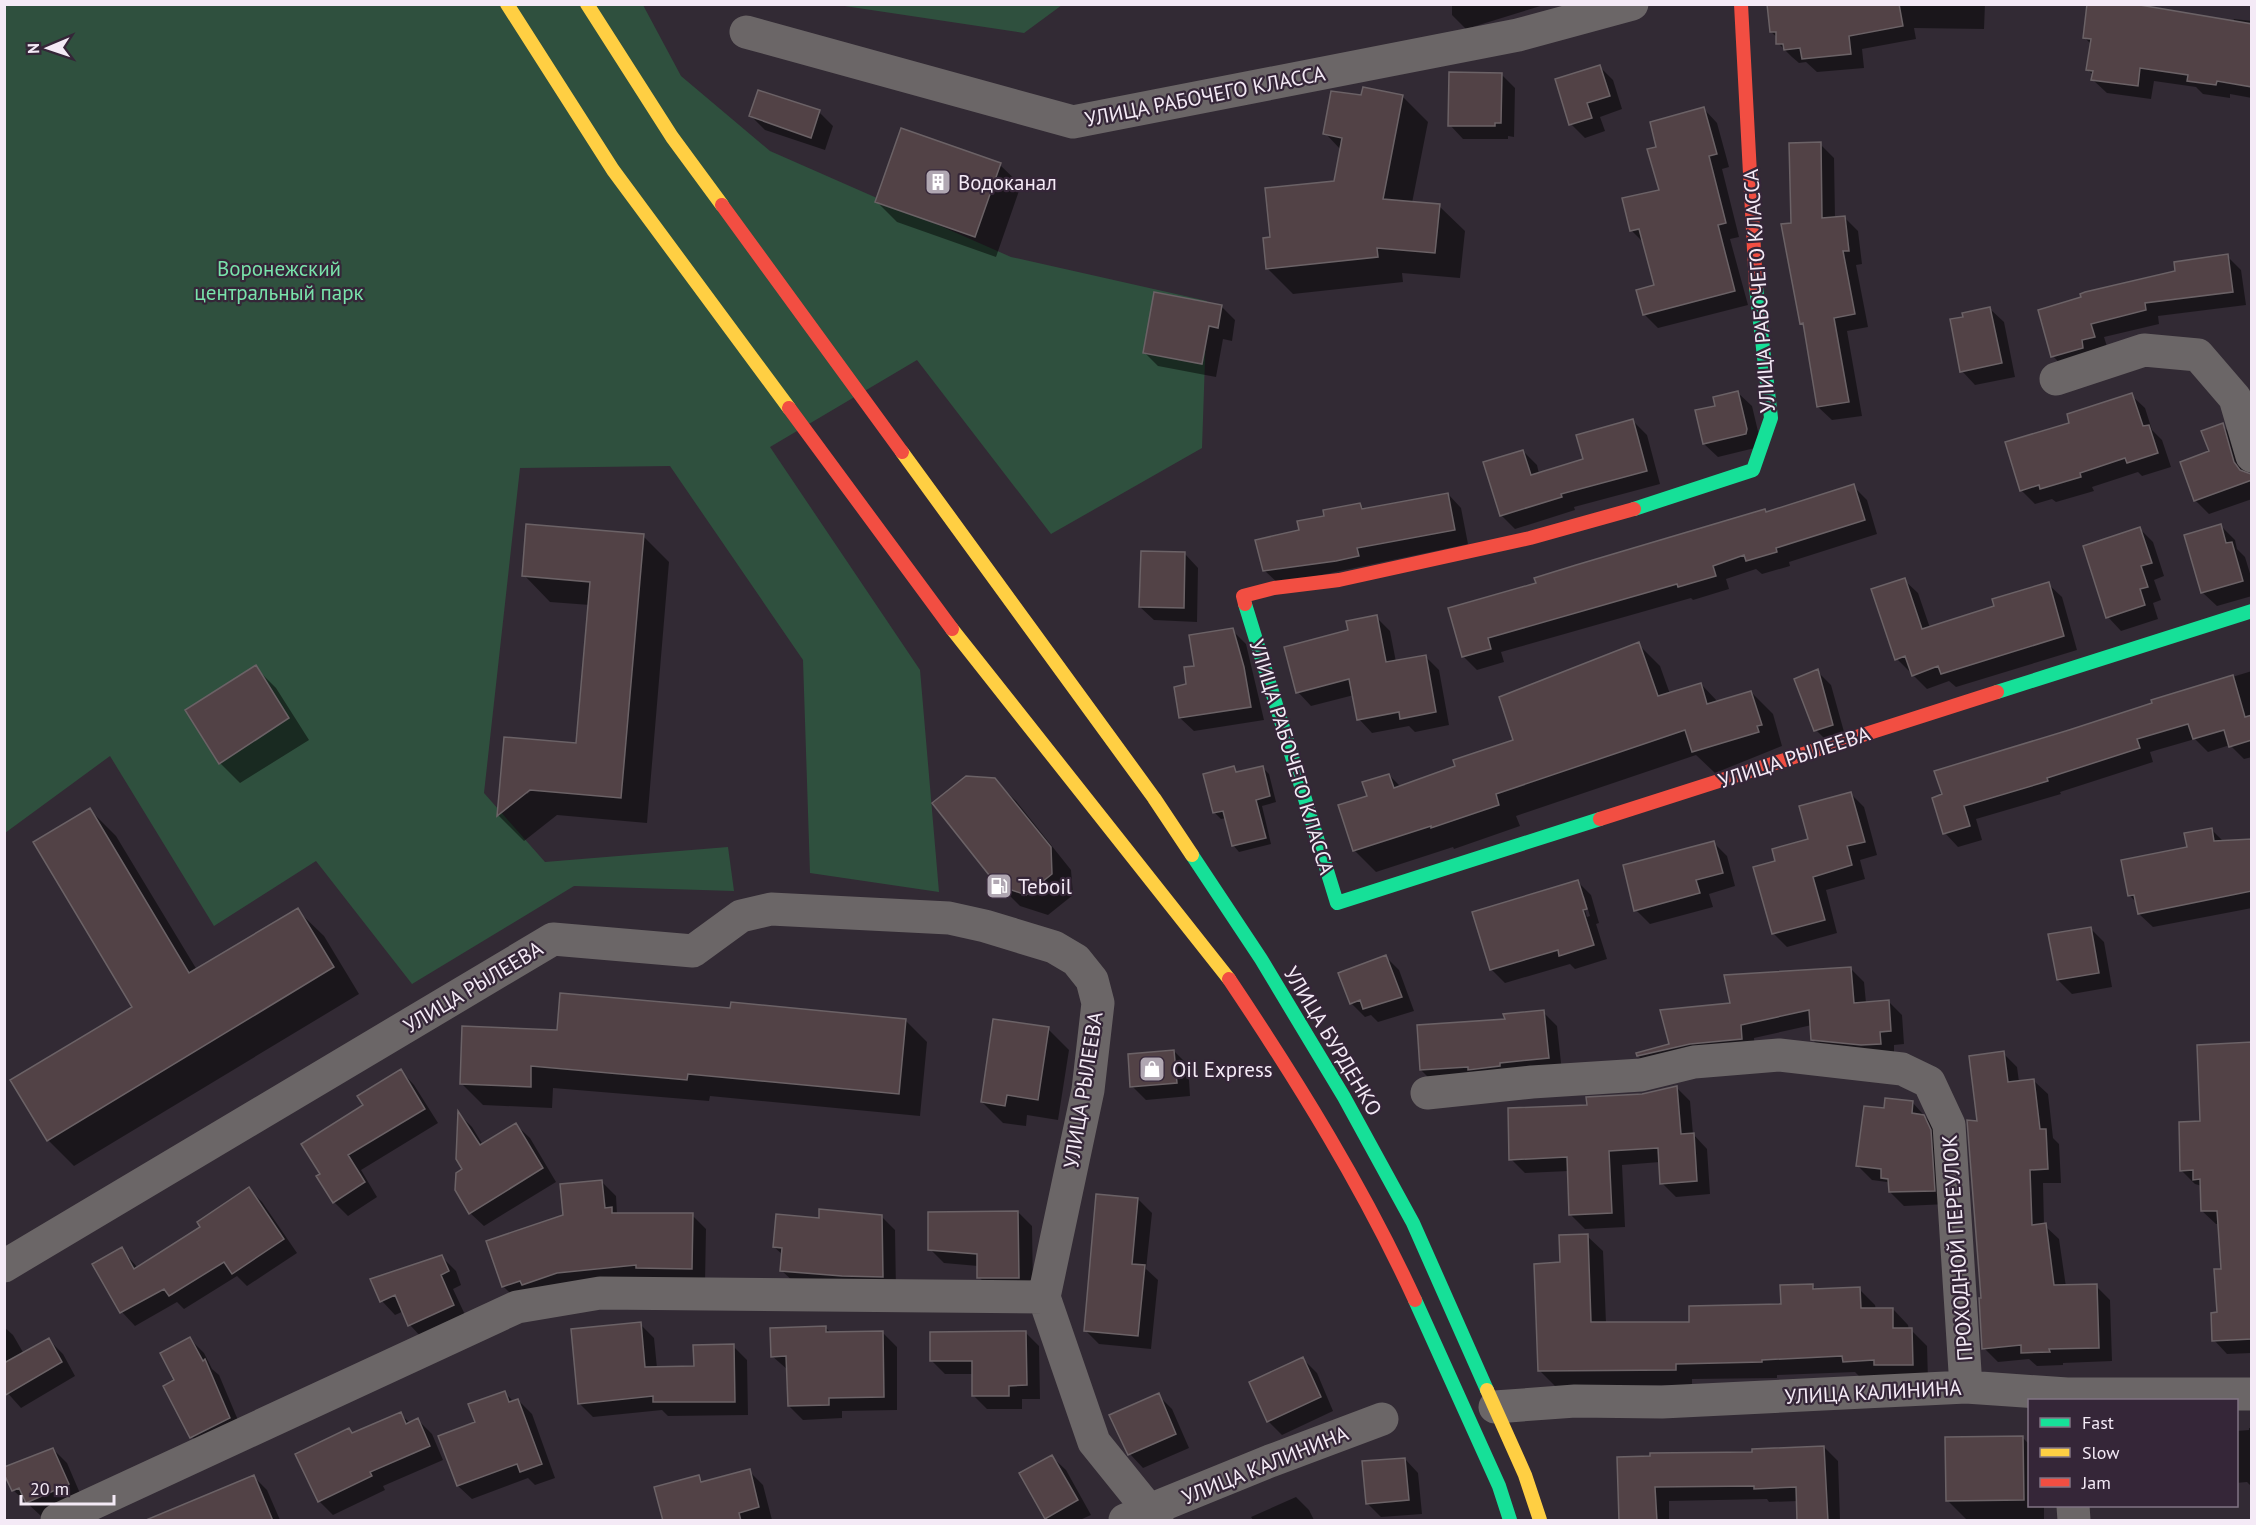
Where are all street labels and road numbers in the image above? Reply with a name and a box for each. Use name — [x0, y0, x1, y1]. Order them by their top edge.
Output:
street label: УЛИЦА РАБОЧЕГО КЛАССА — [1082, 59, 1328, 133]
street label: УЛИЦА РАБОЧЕГО КЛАССА — [1737, 167, 1781, 414]
street label: УЛИЦА РАБОЧЕГО КЛАССА — [1243, 636, 1341, 878]
street label: УЛИЦА РЫЛЕЕВА — [1715, 720, 1874, 794]
street label: УЛИЦА РЫЛЕЕВА — [398, 934, 548, 1039]
street label: УЛИЦА БУРДЕНКО — [1278, 961, 1388, 1121]
street label: УЛИЦА РЫЛЕЕВА — [1057, 1009, 1109, 1170]
street label: ПРОХОДНОЙ ПЕРЕУЛОК — [1936, 1134, 1978, 1362]
street label: УЛИЦА КАЛИНИНА — [1784, 1374, 1963, 1410]
street label: УЛИЦА КАЛИНИНА — [1178, 1419, 1353, 1511]

